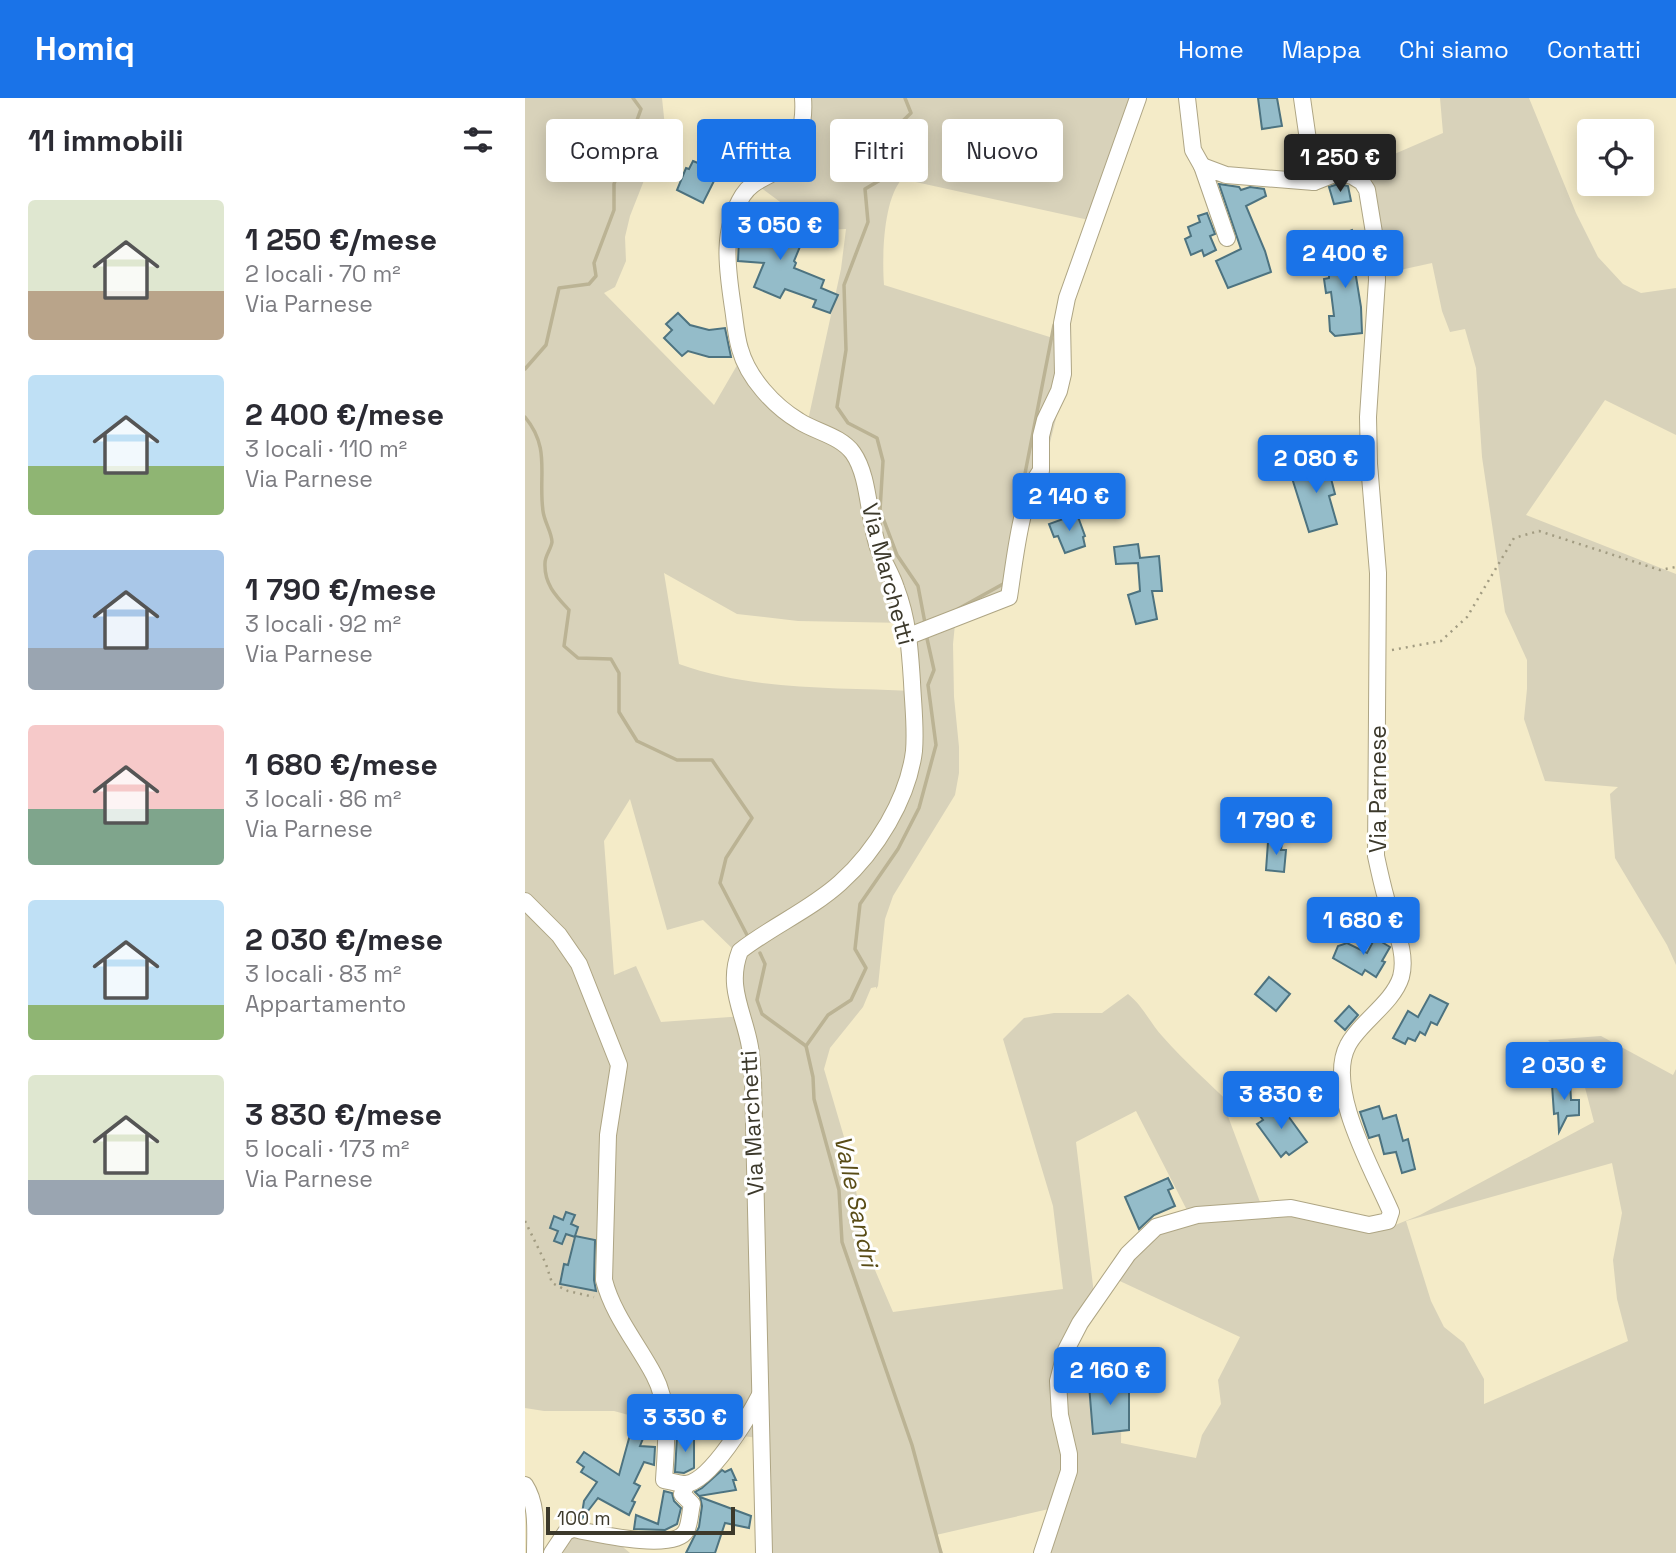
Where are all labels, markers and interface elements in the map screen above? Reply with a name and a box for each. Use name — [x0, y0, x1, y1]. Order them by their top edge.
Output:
text: Homiq — [35, 28, 135, 70]
text: Home — [1178, 34, 1244, 65]
text: Mappa — [1282, 34, 1361, 65]
text: Chi siamo — [1399, 34, 1509, 65]
text: Contatti — [1547, 34, 1641, 65]
chip: Compra — [546, 119, 683, 182]
chip: Affitta — [697, 119, 816, 182]
chip: Filtri — [830, 119, 928, 182]
chip: Nuovo — [942, 119, 1063, 182]
map controls — [1577, 119, 1654, 196]
button: locate — [1577, 119, 1654, 196]
text: 11 immobili — [28, 121, 183, 160]
icon: filters — [459, 121, 497, 159]
pin: 1 250 € — [1275, 134, 1405, 194]
text: 1 250 € — [1300, 142, 1380, 172]
pin: 3 050 € — [715, 202, 845, 262]
text: 3 050 € — [738, 210, 822, 240]
text: 1 250 €/mese — [245, 220, 437, 259]
icon: home — [84, 228, 168, 312]
pin: 2 400 € — [1280, 230, 1410, 290]
text: 2 400 € — [1302, 238, 1388, 268]
text: 2 locali · 70 m² — [245, 259, 401, 289]
text: Via Parnese — [245, 289, 373, 319]
text: 2 400 €/mese — [245, 395, 444, 434]
icon: home — [84, 403, 168, 487]
text: 3 locali · 110 m² — [245, 434, 407, 464]
pin: 2 080 € — [1251, 436, 1381, 495]
text: 2 080 € — [1274, 443, 1358, 473]
text: Via Parnese — [245, 464, 373, 494]
pin: 2 140 € — [1004, 474, 1134, 533]
text: 2 140 € — [1029, 481, 1109, 511]
street label: Via Marchetti — [855, 500, 921, 648]
text: 1 790 €/mese — [245, 570, 436, 609]
icon: home — [84, 578, 168, 662]
text: 3 locali · 92 m² — [245, 609, 401, 639]
text: Via Parnese — [245, 639, 373, 669]
street label: Via Parnese — [1363, 725, 1393, 853]
text: 1 680 €/mese — [245, 745, 438, 784]
icon: home — [84, 753, 168, 837]
text: 3 locali · 86 m² — [245, 784, 402, 814]
pin: 1 790 € — [1211, 798, 1341, 857]
text: 1 790 € — [1236, 805, 1316, 835]
text: Via Parnese — [245, 814, 373, 844]
pin: 1 680 € — [1298, 898, 1428, 957]
text: 1 680 € — [1323, 905, 1403, 935]
text: 2 030 €/mese — [245, 920, 443, 959]
icon: home — [84, 928, 168, 1012]
text: 3 locali · 83 m² — [245, 959, 401, 989]
text: Appartamento — [245, 989, 406, 1019]
pin: 2 030 € — [1499, 1042, 1629, 1102]
street label: Via Marchetti — [733, 1050, 771, 1196]
text: 2 030 € — [1522, 1050, 1606, 1080]
pin: 3 830 € — [1216, 1072, 1346, 1131]
text: 3 830 € — [1239, 1079, 1323, 1109]
text: 3 830 €/mese — [245, 1095, 442, 1134]
icon: home — [84, 1103, 168, 1187]
water label: Valle Sandri — [827, 1132, 886, 1272]
text: 5 locali · 173 m² — [245, 1134, 410, 1164]
text: Via Parnese — [245, 1164, 373, 1194]
pin: 2 160 € — [1045, 1348, 1175, 1407]
text: 2 160 € — [1070, 1355, 1150, 1385]
pin: 3 330 € — [620, 1394, 750, 1454]
text: 3 330 € — [643, 1402, 727, 1432]
scale bar — [546, 1504, 735, 1536]
text: 100 m — [557, 1506, 611, 1531]

